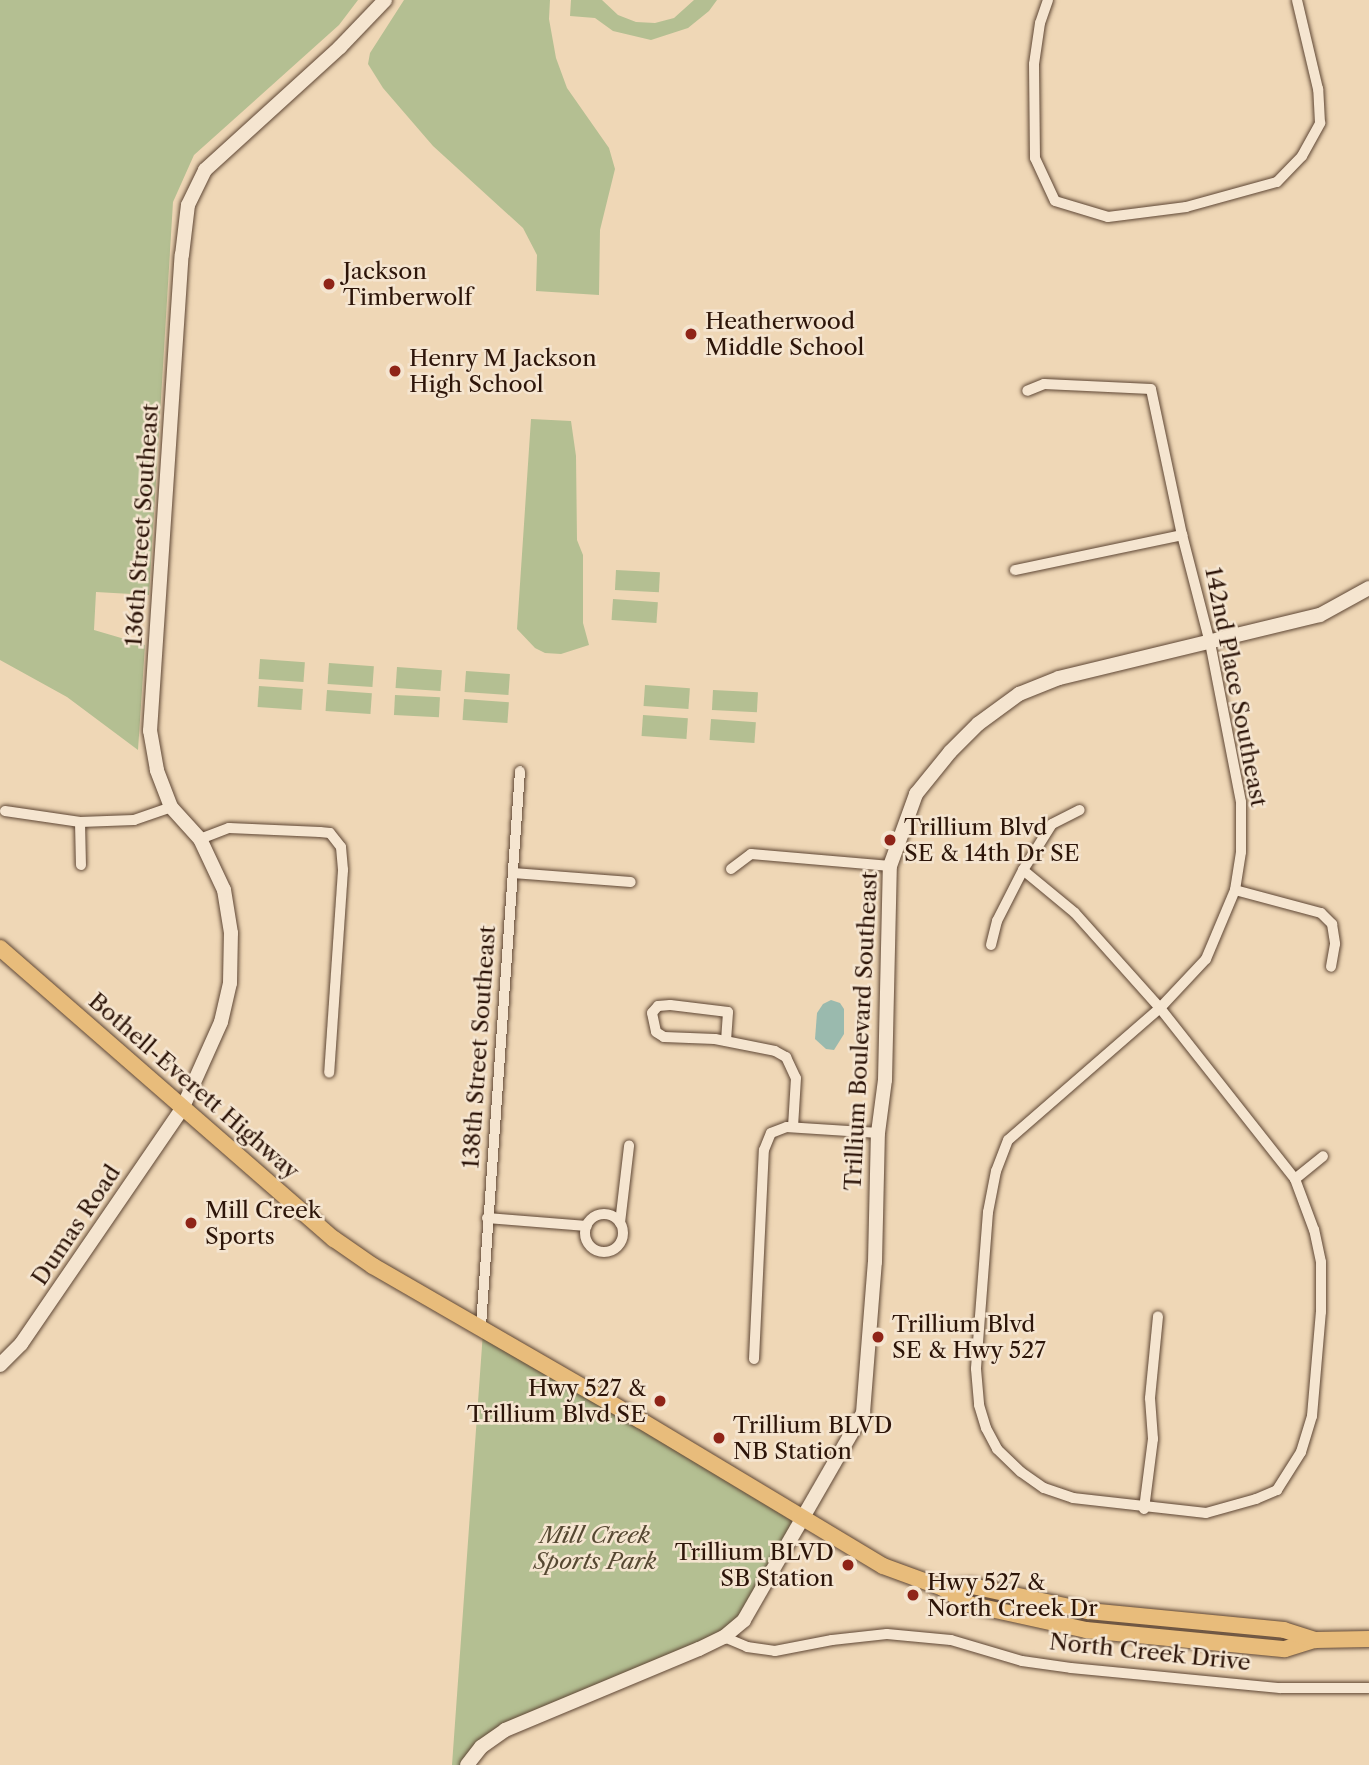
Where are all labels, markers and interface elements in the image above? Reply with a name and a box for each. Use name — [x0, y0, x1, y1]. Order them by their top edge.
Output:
place label: Jackson Timberwolf — [343, 257, 472, 311]
marker: Jackson Timberwolf — [321, 276, 337, 292]
place label: Heatherwood Middle School — [705, 307, 864, 361]
marker: Heatherwood Middle School — [683, 326, 699, 342]
place label: Henry M Jackson High School — [409, 344, 597, 398]
marker: Henry M Jackson High School — [387, 363, 403, 379]
street label: 136th Street Southeast — [120, 403, 164, 647]
street label: 142nd Place Southeast — [1199, 565, 1273, 809]
place label: Trillium Blvd SE & 14th Dr SE — [904, 813, 1080, 867]
marker: Trillium Blvd SE & 14th Dr SE — [882, 832, 898, 848]
street label: Trillium Boulevard Southeast — [839, 871, 883, 1191]
street label: 138th Street Southeast — [457, 925, 501, 1169]
street label: Bothell-Everett Highway — [83, 987, 305, 1185]
street label: Dumas Road — [26, 1160, 126, 1290]
place label: Mill Creek Sports — [205, 1196, 321, 1250]
marker: Mill Creek Sports — [183, 1215, 199, 1231]
place label: Trillium Blvd SE & Hwy 527 — [892, 1310, 1047, 1364]
marker: Trillium Blvd SE & Hwy 527 — [870, 1329, 886, 1345]
place label: Hwy 527 & Trillium Blvd SE — [467, 1374, 646, 1428]
marker: Hwy 527 & Trillium Blvd SE — [652, 1393, 668, 1409]
place label: Trillium BLVD NB Station — [733, 1411, 892, 1465]
marker: Trillium BLVD NB Station — [711, 1430, 727, 1446]
park label: Mill Creek Sports Park — [534, 1521, 656, 1575]
place label: Trillium BLVD SB Station — [675, 1538, 834, 1592]
marker: Trillium BLVD SB Station — [840, 1557, 856, 1573]
place label: Hwy 527 & North Creek Dr — [927, 1568, 1098, 1622]
marker: Hwy 527 & North Creek Dr — [905, 1587, 921, 1603]
street label: North Creek Drive — [1048, 1628, 1252, 1676]

